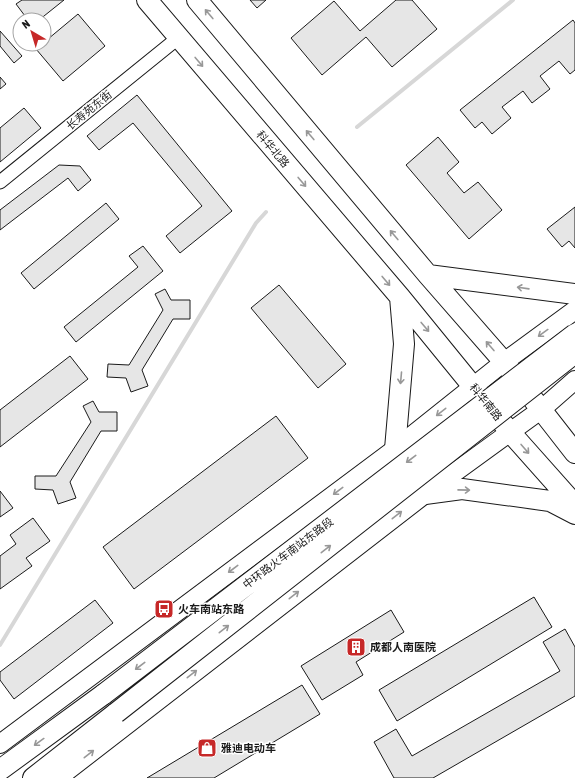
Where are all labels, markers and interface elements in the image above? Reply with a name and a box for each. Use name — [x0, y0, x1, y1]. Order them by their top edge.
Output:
one-way arrow — [204, 9, 213, 19]
north arrow — [12, 12, 52, 52]
text: N — [20, 17, 32, 31]
one-way arrow — [195, 57, 204, 67]
street label: 长寿苑东街 — [64, 88, 114, 132]
street label: 科华北路 — [254, 128, 292, 170]
one-way arrow — [306, 130, 315, 140]
one-way arrow — [297, 177, 306, 188]
one-way arrow — [389, 229, 398, 240]
one-way arrow — [381, 276, 390, 287]
one-way arrow — [516, 284, 529, 292]
one-way arrow — [420, 322, 429, 333]
one-way arrow — [538, 329, 549, 337]
one-way arrow — [485, 341, 494, 351]
one-way arrow — [398, 371, 405, 384]
street label: 科华南路 — [467, 381, 505, 423]
one-way arrow — [435, 408, 446, 417]
one-way arrow — [521, 444, 530, 454]
one-way arrow — [405, 455, 416, 463]
one-way arrow — [457, 486, 470, 494]
one-way arrow — [332, 487, 343, 496]
one-way arrow — [392, 511, 403, 520]
street label: 中环路火车南站东路段 — [240, 515, 336, 591]
one-way arrow — [321, 544, 332, 553]
one-way arrow — [228, 565, 239, 573]
one-way arrow — [289, 591, 300, 599]
bus stop icon: 火车南站东路 — [153, 598, 175, 620]
place label: 火车南站东路 — [178, 603, 245, 615]
one-way arrow — [218, 624, 229, 633]
building icon: 成都人南医院 — [345, 636, 367, 658]
place label: 成都人南医院 — [370, 641, 436, 653]
one-way arrow — [135, 661, 146, 670]
one-way arrow — [186, 670, 197, 679]
one-way arrow — [34, 737, 45, 746]
shop icon: 雅迪电动车 — [196, 737, 218, 759]
place label: 雅迪电动车 — [221, 742, 276, 754]
one-way arrow — [83, 750, 94, 758]

